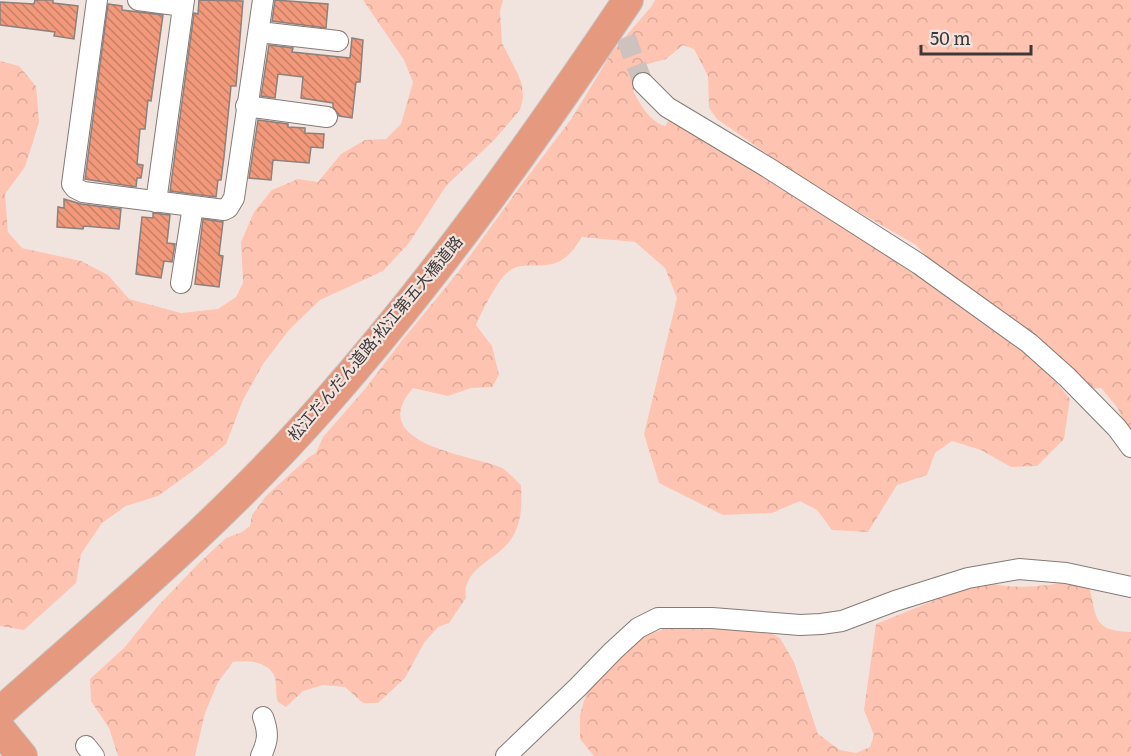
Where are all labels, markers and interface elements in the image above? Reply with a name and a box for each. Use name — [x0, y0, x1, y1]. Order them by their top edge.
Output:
scale bar — [921, 18, 1030, 56]
text: 50 m — [930, 24, 971, 51]
street label: 松江だんだん道路;松江第五大橋道路 — [281, 230, 467, 445]

